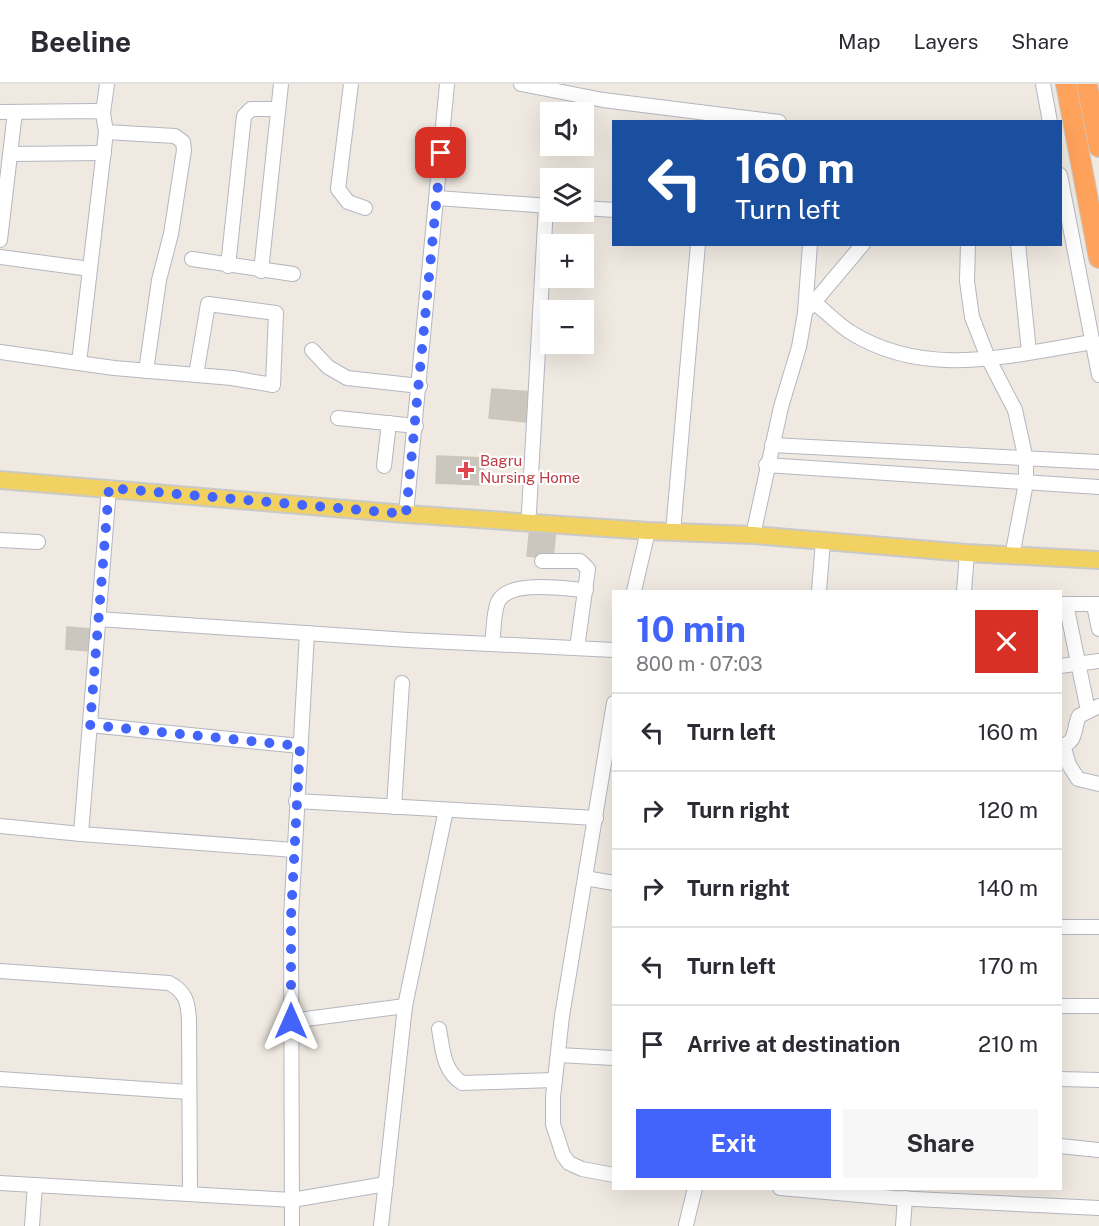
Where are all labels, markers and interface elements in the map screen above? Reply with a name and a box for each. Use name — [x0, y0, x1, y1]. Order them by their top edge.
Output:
text: Beeline — [30, 25, 131, 58]
text: Map — [838, 29, 881, 54]
text: Layers — [914, 29, 978, 54]
text: Share — [1011, 29, 1069, 54]
map controls — [540, 102, 594, 354]
button: sound — [540, 102, 594, 156]
pin — [415, 127, 466, 178]
icon: arrive — [424, 136, 457, 169]
text: 160 m — [735, 143, 855, 192]
icon: left — [636, 144, 714, 222]
button: layers — [540, 168, 594, 222]
text: Turn left — [735, 193, 841, 225]
button: + — [540, 234, 594, 288]
button: − — [540, 300, 594, 354]
place label: Bagru Nursing Home — [480, 452, 580, 486]
marker: Bagru Nursing Home — [457, 461, 475, 479]
text: 10 min — [636, 608, 746, 650]
button: close — [975, 610, 1038, 673]
text: 800 m · 07:03 — [636, 652, 763, 676]
icon: left — [636, 716, 669, 749]
text: Turn left — [687, 719, 776, 745]
text: 160 m — [978, 719, 1038, 745]
icon: right — [636, 794, 669, 827]
text: Turn right — [687, 797, 790, 823]
text: 120 m — [978, 797, 1038, 823]
icon: right — [636, 872, 669, 905]
text: Turn right — [687, 875, 790, 901]
text: 140 m — [977, 875, 1038, 901]
icon: left — [636, 950, 669, 983]
text: Turn left — [687, 953, 776, 979]
text: 170 m — [978, 953, 1038, 979]
position arrow — [259, 989, 323, 1053]
icon: arrive — [636, 1028, 669, 1061]
text: Arrive at destination — [687, 1031, 900, 1057]
text: 210 m — [978, 1031, 1038, 1057]
button: Exit — [636, 1109, 831, 1178]
button: Share — [843, 1109, 1038, 1178]

